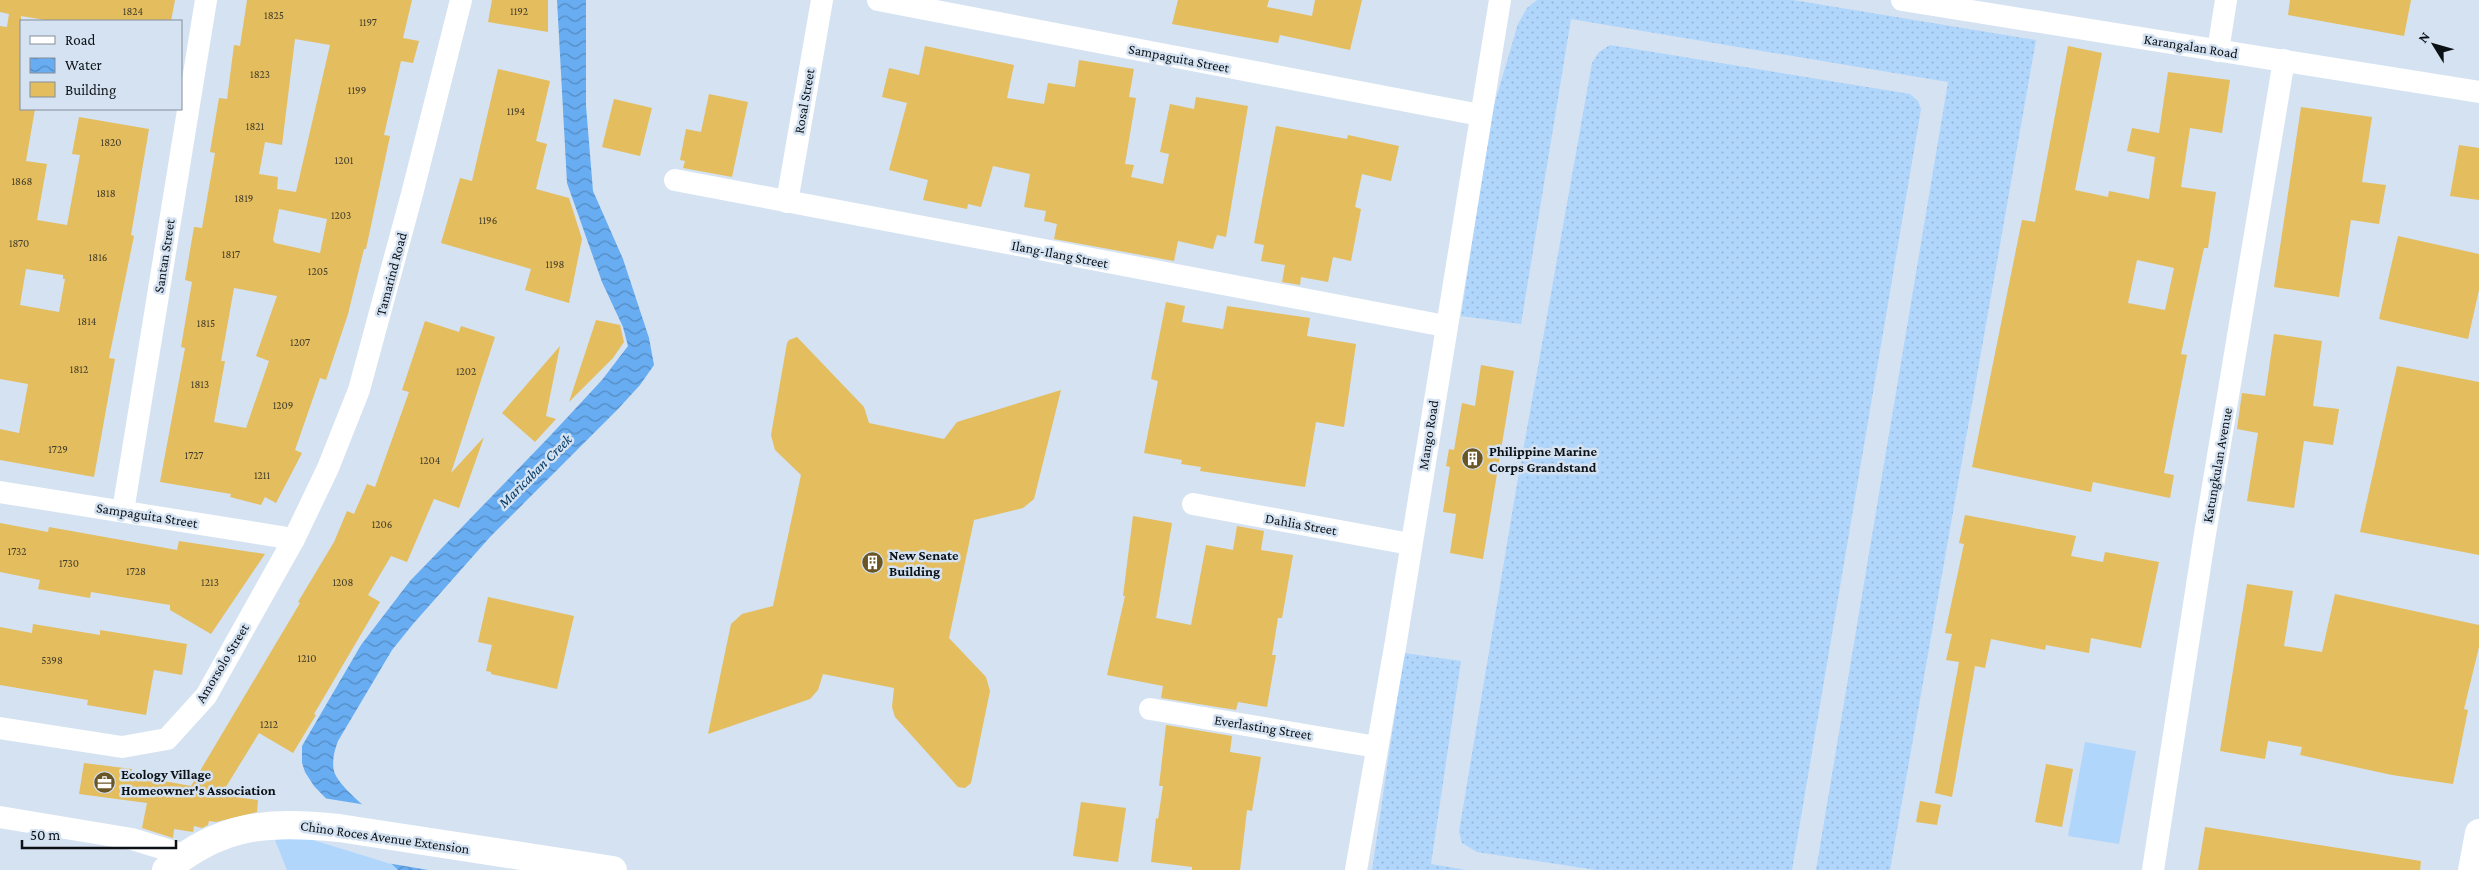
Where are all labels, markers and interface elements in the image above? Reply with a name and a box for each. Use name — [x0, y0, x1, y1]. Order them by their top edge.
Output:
house number: 1824 — [123, 5, 144, 17]
house number: 1192 — [510, 5, 528, 17]
house number: 1825 — [264, 9, 284, 21]
house number: 1197 — [359, 16, 377, 28]
legend — [20, 20, 182, 110]
north arrow — [2409, 20, 2459, 70]
text: N — [2414, 28, 2433, 46]
street label: Karangalan Road — [2143, 31, 2240, 61]
text: Road — [65, 32, 96, 48]
street label: Sampaguita Street — [1127, 40, 1231, 76]
text: Water — [65, 57, 102, 73]
street label: Rosal Street — [790, 67, 818, 135]
house number: 1823 — [250, 68, 270, 80]
text: Building — [65, 82, 116, 99]
house number: 1199 — [348, 84, 366, 96]
house number: 1194 — [507, 105, 526, 117]
house number: 1821 — [246, 120, 265, 132]
house number: 1820 — [101, 136, 121, 148]
house number: 1201 — [335, 154, 354, 166]
house number: 1868 — [11, 175, 33, 187]
house number: 1818 — [96, 187, 116, 199]
house number: 1819 — [235, 192, 253, 204]
house number: 1203 — [331, 209, 351, 221]
house number: 1196 — [479, 214, 497, 226]
street label: Santan Street — [150, 218, 178, 294]
street label: Tamarind Road — [372, 230, 410, 318]
house number: 1870 — [9, 237, 29, 249]
street label: Ilang-Ilang Street — [1010, 237, 1110, 271]
house number: 1817 — [222, 248, 240, 260]
house number: 1816 — [89, 251, 107, 263]
house number: 1198 — [546, 258, 564, 270]
house number: 1205 — [308, 265, 328, 277]
house number: 1814 — [78, 315, 97, 327]
house number: 1815 — [197, 317, 215, 329]
house number: 1207 — [290, 336, 310, 348]
house number: 1812 — [70, 363, 88, 375]
house number: 1202 — [456, 365, 476, 377]
house number: 1813 — [191, 378, 209, 390]
street label: Mango Road — [1415, 398, 1441, 471]
house number: 1209 — [273, 399, 293, 411]
street label: Katungkulan Avenue — [2199, 406, 2235, 524]
water label: Maricaban Creek — [494, 430, 576, 512]
house number: 1729 — [48, 443, 68, 455]
place label: Philippine Marine Corps Grandstand — [1489, 443, 1597, 475]
building icon: Philippine Marine Corps Grandstand — [1461, 447, 1485, 471]
house number: 1727 — [185, 449, 203, 461]
house number: 1204 — [420, 454, 441, 466]
house number: 1211 — [254, 469, 270, 481]
street label: Sampaguita Street — [95, 499, 199, 531]
street label: Dahlia Street — [1264, 510, 1338, 538]
house number: 1206 — [372, 518, 392, 530]
house number: 1732 — [7, 545, 27, 557]
place label: New Senate Building — [889, 547, 959, 579]
building icon: New Senate Building — [861, 551, 885, 575]
house number: 1730 — [59, 557, 79, 569]
house number: 1728 — [126, 565, 146, 577]
house number: 1213 — [201, 576, 219, 588]
house number: 1208 — [332, 576, 354, 588]
street label: Amorsolo Street — [192, 620, 252, 705]
house number: 1210 — [298, 652, 316, 664]
house number: 5398 — [41, 654, 63, 666]
street label: Everlasting Street — [1213, 711, 1313, 743]
house number: 1212 — [260, 718, 278, 730]
place label: Ecology Village Homeowner's Association — [121, 766, 276, 798]
office icon: Ecology Village Homeowner's Association — [93, 770, 117, 794]
street label: Chino Roces Avenue Extension — [299, 817, 471, 857]
scale bar — [22, 818, 176, 850]
text: 50 m — [30, 827, 60, 843]

